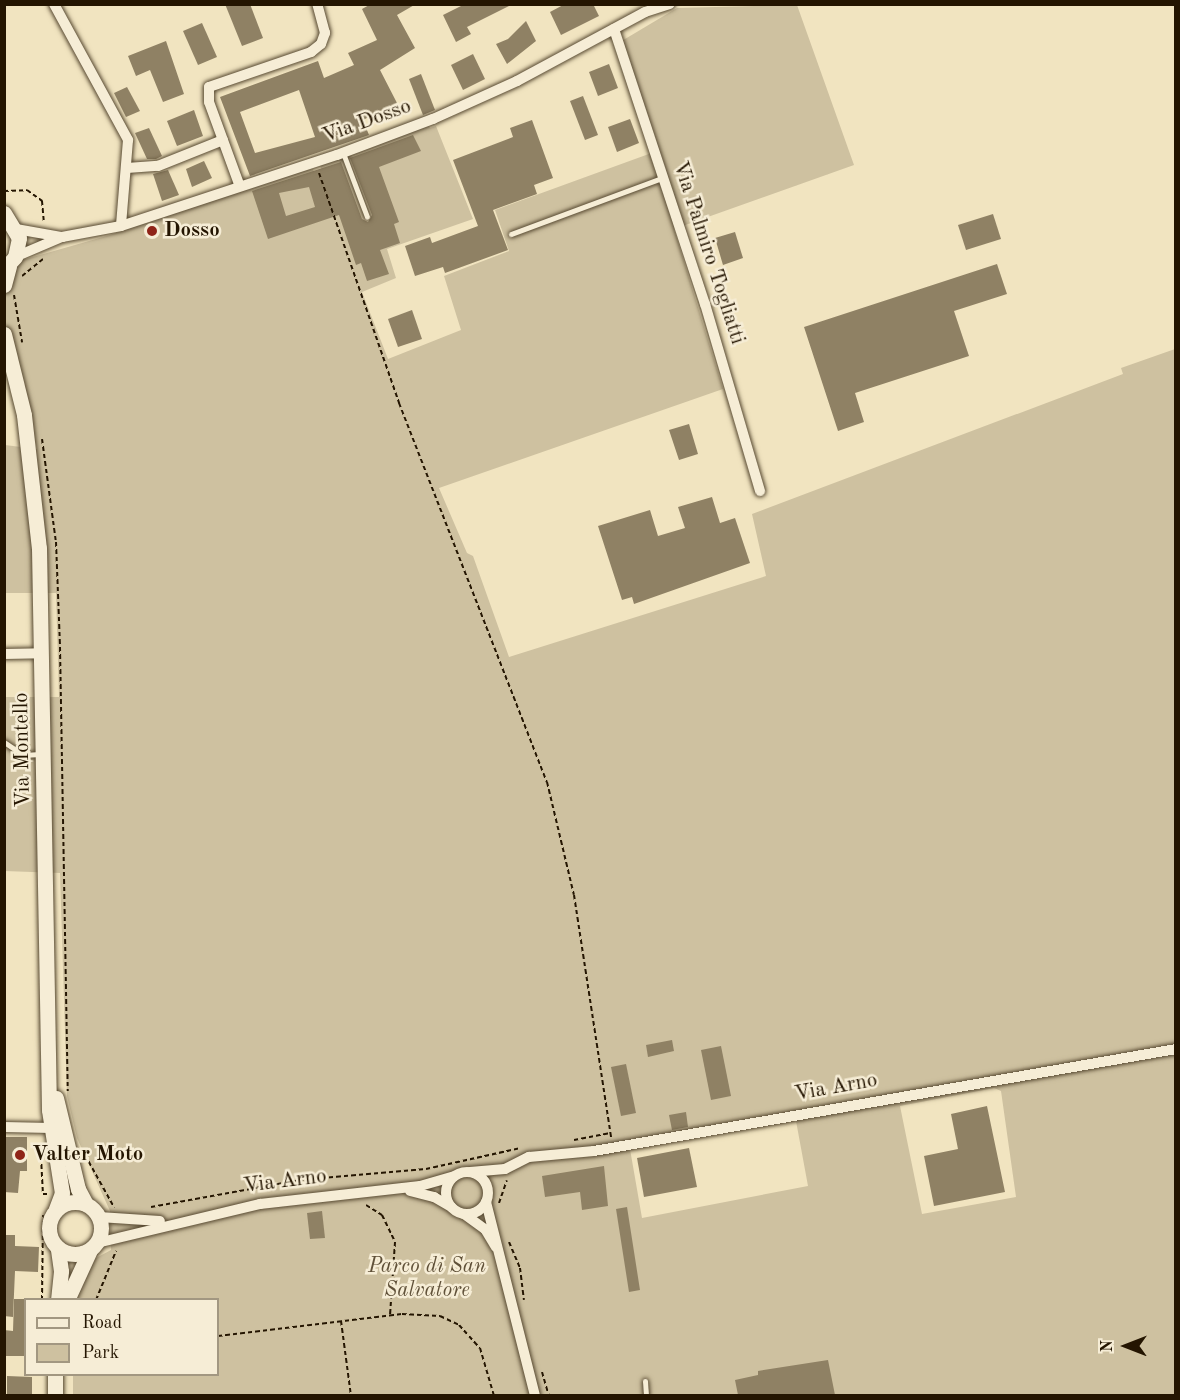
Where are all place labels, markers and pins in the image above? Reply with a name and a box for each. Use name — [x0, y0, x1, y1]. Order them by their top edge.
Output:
place label: Dosso — [164, 218, 220, 244]
marker: Dosso — [145, 224, 159, 238]
place label: Valter Moto — [32, 1142, 143, 1168]
marker: Valter Moto — [13, 1148, 27, 1162]

